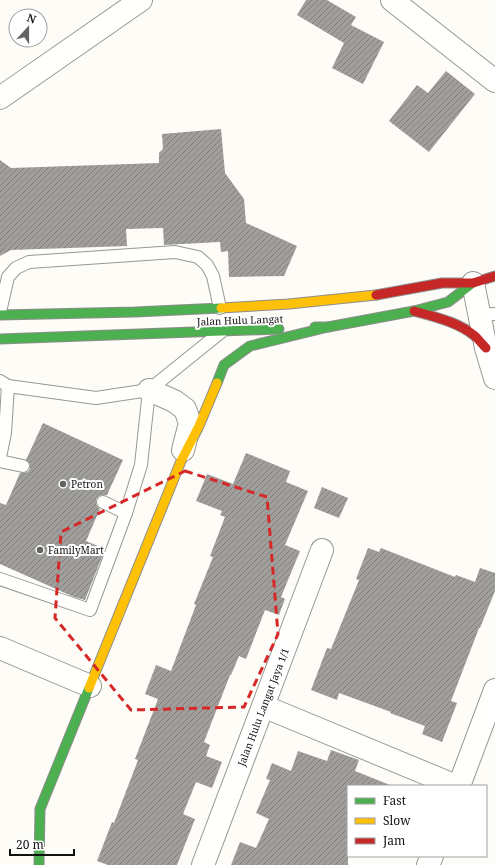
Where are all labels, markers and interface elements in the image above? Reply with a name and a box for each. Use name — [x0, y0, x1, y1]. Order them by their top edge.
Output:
north arrow — [8, 8, 48, 48]
text: N — [25, 10, 39, 27]
street label: Jalan Hulu Langat — [196, 311, 284, 329]
place label: Petron — [71, 477, 103, 491]
marker: Petron — [58, 479, 68, 489]
place label: FamilyMart — [48, 543, 104, 557]
marker: FamilyMart — [35, 545, 45, 555]
street label: Jalan Hulu Langat Jaya 1/1 — [234, 646, 292, 769]
legend — [347, 785, 487, 857]
text: Fast — [383, 792, 406, 809]
text: Slow — [383, 812, 411, 829]
scale bar — [10, 831, 74, 857]
text: Jam — [382, 832, 405, 849]
text: 20 m — [16, 836, 44, 853]

